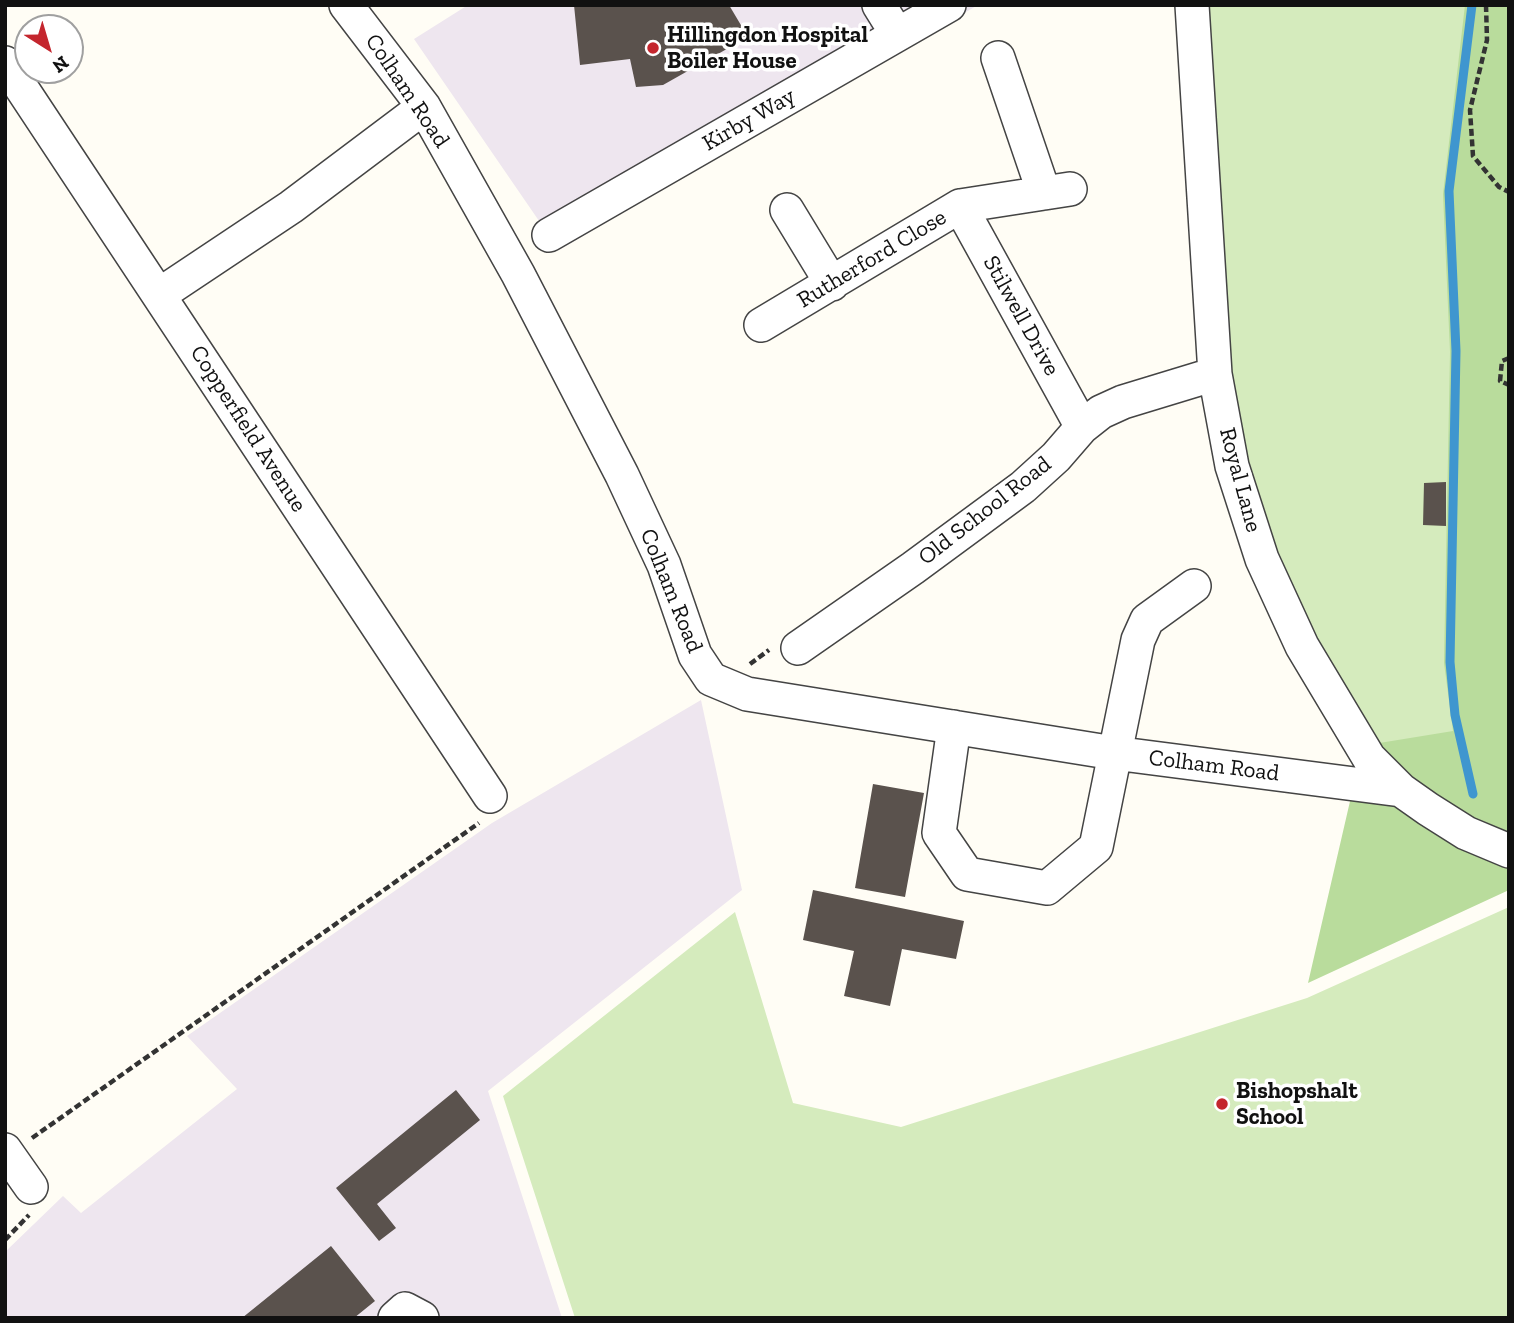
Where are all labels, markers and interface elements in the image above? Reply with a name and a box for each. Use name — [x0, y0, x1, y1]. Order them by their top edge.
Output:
north arrow — [14, 14, 84, 84]
place label: Hillingdon Hospital Boiler House — [667, 21, 868, 75]
street label: Colham Road — [359, 29, 455, 153]
marker: Hillingdon Hospital Boiler House — [645, 40, 661, 56]
text: N — [48, 51, 73, 78]
street label: Kirby Way — [698, 82, 800, 158]
street label: Rutherford Close — [792, 204, 952, 314]
street label: Stilwell Drive — [977, 251, 1065, 381]
street label: Copperfield Avenue — [184, 340, 312, 518]
street label: Royal Lane — [1213, 425, 1267, 535]
street label: Old School Road — [913, 451, 1057, 571]
street label: Colham Road — [634, 525, 708, 657]
street label: Colham Road — [1147, 744, 1281, 788]
place label: Bishopshalt School — [1236, 1077, 1358, 1131]
marker: Bishopshalt School — [1214, 1096, 1230, 1112]

